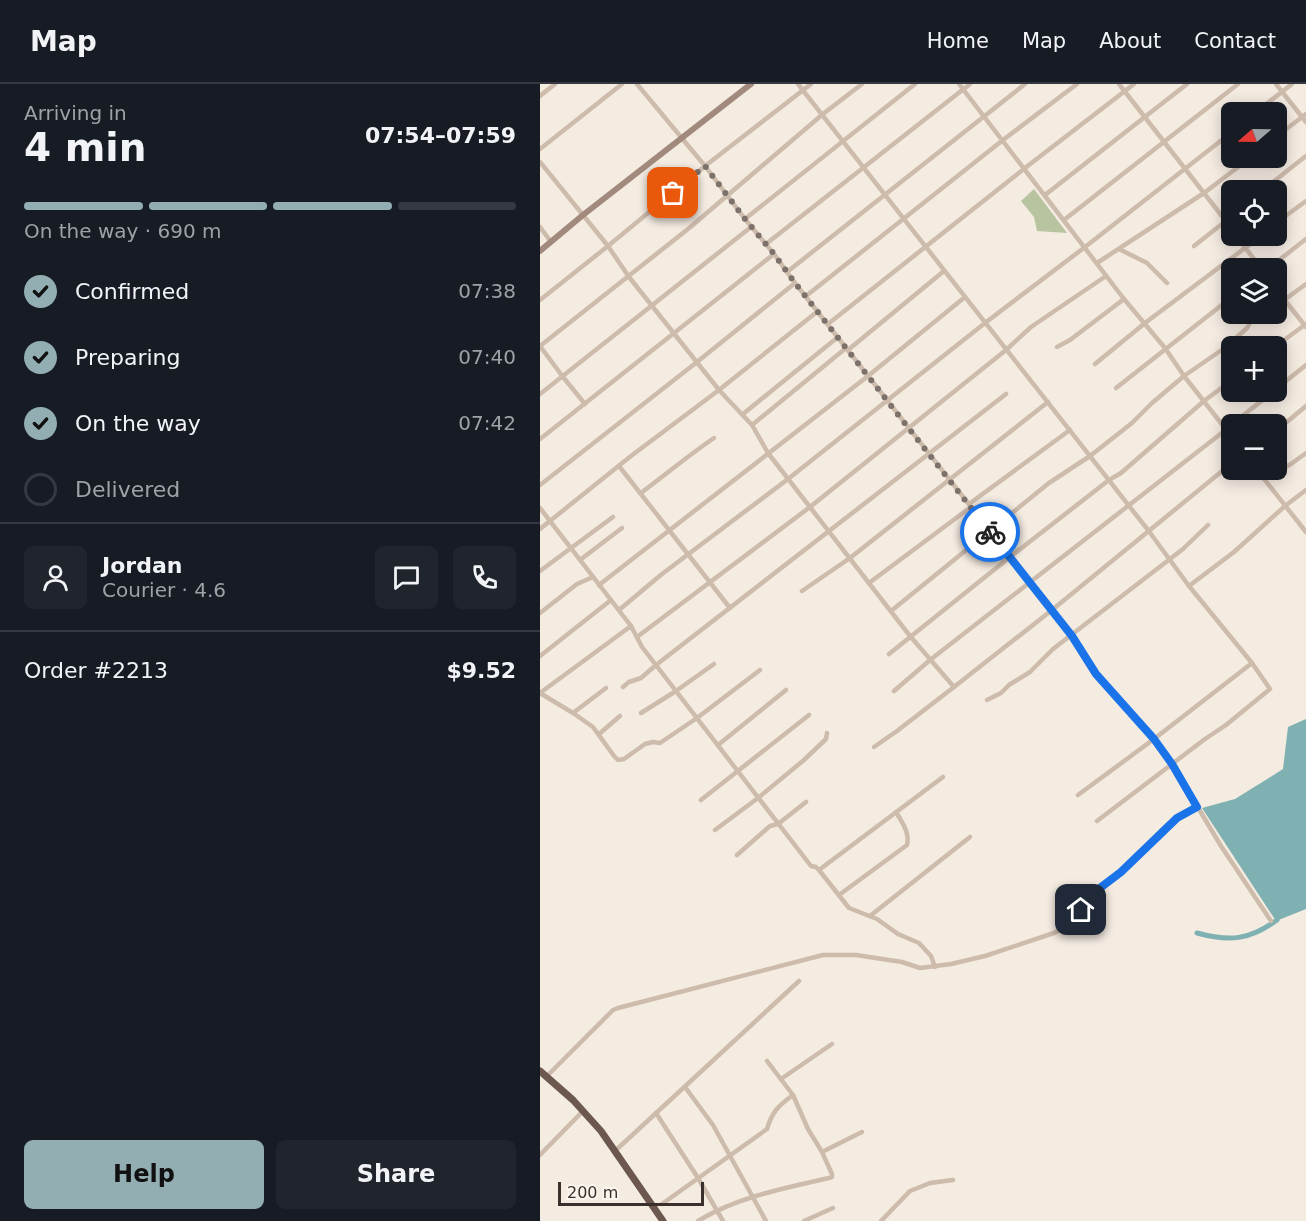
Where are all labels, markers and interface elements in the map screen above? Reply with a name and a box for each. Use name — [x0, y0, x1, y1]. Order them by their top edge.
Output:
text: Map — [30, 25, 97, 58]
text: Home — [927, 29, 989, 53]
text: Map — [1022, 29, 1066, 53]
text: About — [1099, 29, 1161, 53]
text: Contact — [1194, 29, 1276, 53]
text: Arriving in — [24, 101, 127, 125]
north arrow — [1221, 102, 1287, 168]
map controls — [1221, 102, 1287, 480]
text: 07:54–07:59 — [365, 123, 516, 148]
text: 4 min — [24, 125, 146, 170]
pin — [647, 167, 698, 218]
icon: bag — [656, 176, 689, 209]
button: locate — [1221, 180, 1287, 246]
text: On the way · 690 m — [24, 219, 222, 243]
button: layers — [1221, 258, 1287, 324]
icon: check — [24, 275, 57, 308]
text: Confirmed — [75, 279, 189, 304]
text: 07:38 — [458, 279, 516, 303]
button: + — [1221, 336, 1287, 402]
icon: check — [24, 341, 57, 374]
text: Preparing — [75, 345, 181, 370]
text: 07:40 — [458, 345, 516, 369]
icon: check — [24, 407, 57, 440]
text: On the way — [75, 411, 201, 436]
text: 07:42 — [458, 411, 516, 435]
button: − — [1221, 414, 1287, 480]
text: Delivered — [75, 477, 180, 502]
courier — [960, 502, 1020, 562]
icon: bike — [974, 516, 1007, 549]
button: person — [24, 546, 87, 609]
button: chat — [375, 546, 438, 609]
button: phone — [453, 546, 516, 609]
text: Jordan — [102, 553, 182, 578]
text: Courier · 4.6 — [102, 578, 226, 602]
text: Order #2213 — [24, 658, 168, 683]
text: $9.52 — [446, 658, 516, 683]
pin — [1055, 884, 1106, 935]
icon: home — [1064, 893, 1097, 926]
button: Help — [24, 1140, 264, 1209]
button: Share — [276, 1140, 516, 1209]
scale bar — [558, 1179, 704, 1206]
text: 200 m — [567, 1183, 618, 1202]

